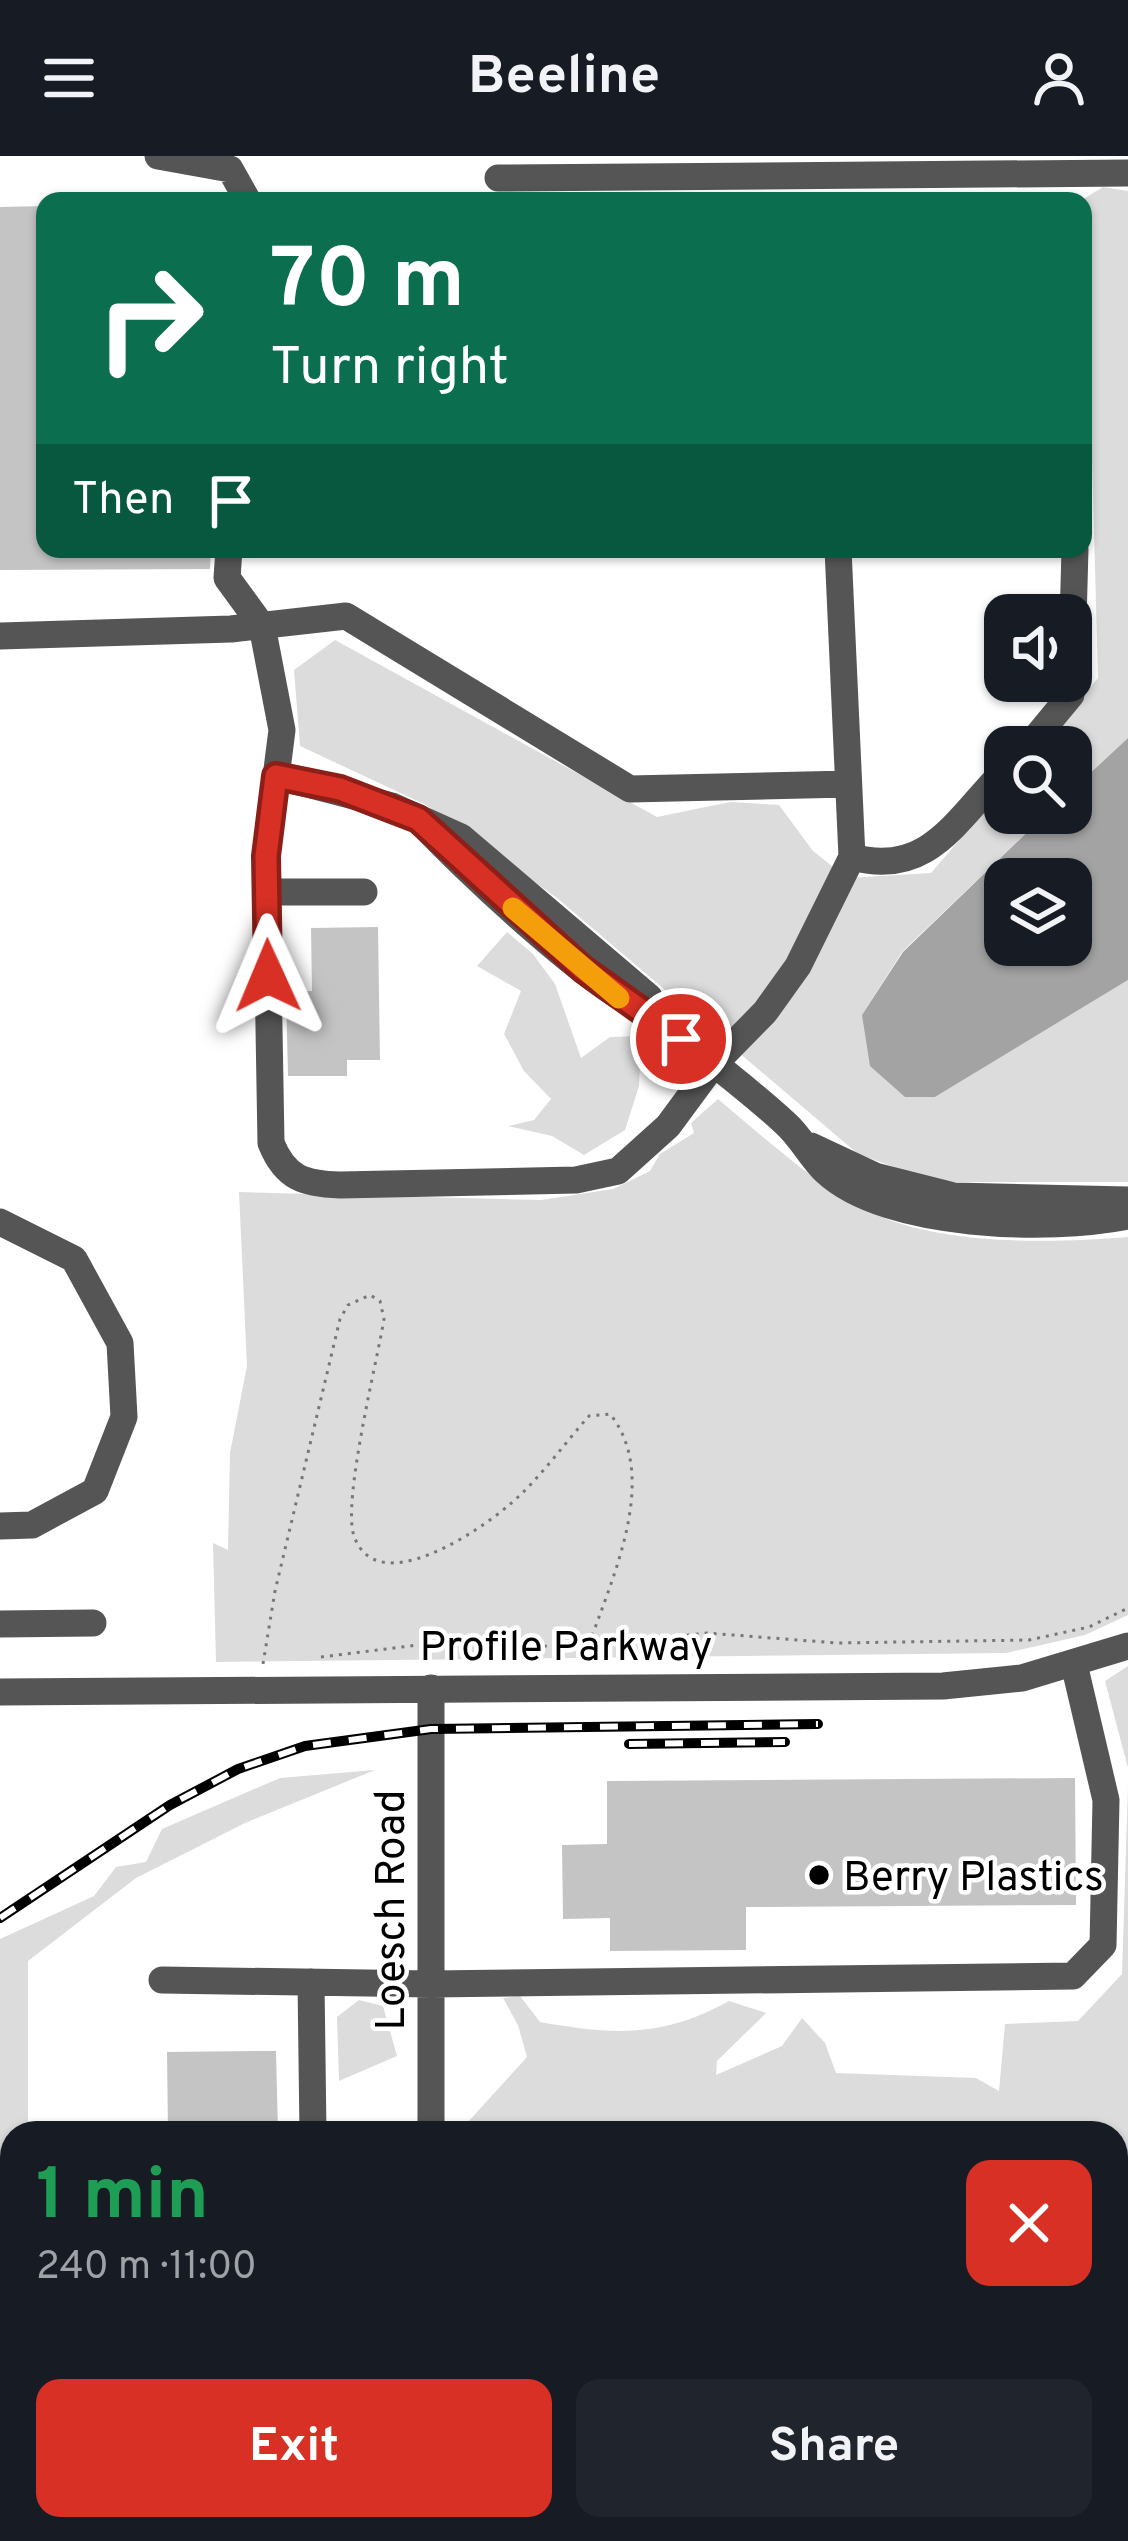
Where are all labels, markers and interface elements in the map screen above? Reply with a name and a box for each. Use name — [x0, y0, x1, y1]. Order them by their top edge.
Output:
text: Beeline — [468, 44, 660, 113]
icon: menu — [36, 45, 102, 111]
icon: person — [1026, 45, 1092, 111]
text: 70 m — [270, 231, 465, 337]
icon: right — [72, 240, 228, 396]
text: Turn right — [270, 335, 509, 404]
icon: arrive — [198, 468, 264, 534]
text: Then — [72, 473, 174, 530]
map controls — [984, 594, 1092, 966]
button: sound — [984, 594, 1092, 702]
button: search — [984, 726, 1092, 834]
button: layers — [984, 858, 1092, 966]
position arrow — [205, 913, 331, 1039]
pin — [630, 988, 732, 1090]
icon: arrive — [648, 1006, 714, 1072]
street label: Profile Parkway — [420, 1623, 712, 1676]
street label: Loesch Road — [367, 1790, 420, 2030]
place label: Berry Plastics — [843, 1853, 1104, 1906]
marker: Berry Plastics — [806, 1862, 832, 1888]
text: 1 min — [36, 2153, 209, 2245]
button: close — [966, 2160, 1092, 2286]
text: 240 m · 11:00 — [36, 2244, 257, 2293]
button: Exit — [36, 2379, 552, 2517]
button: Share — [576, 2379, 1092, 2517]

